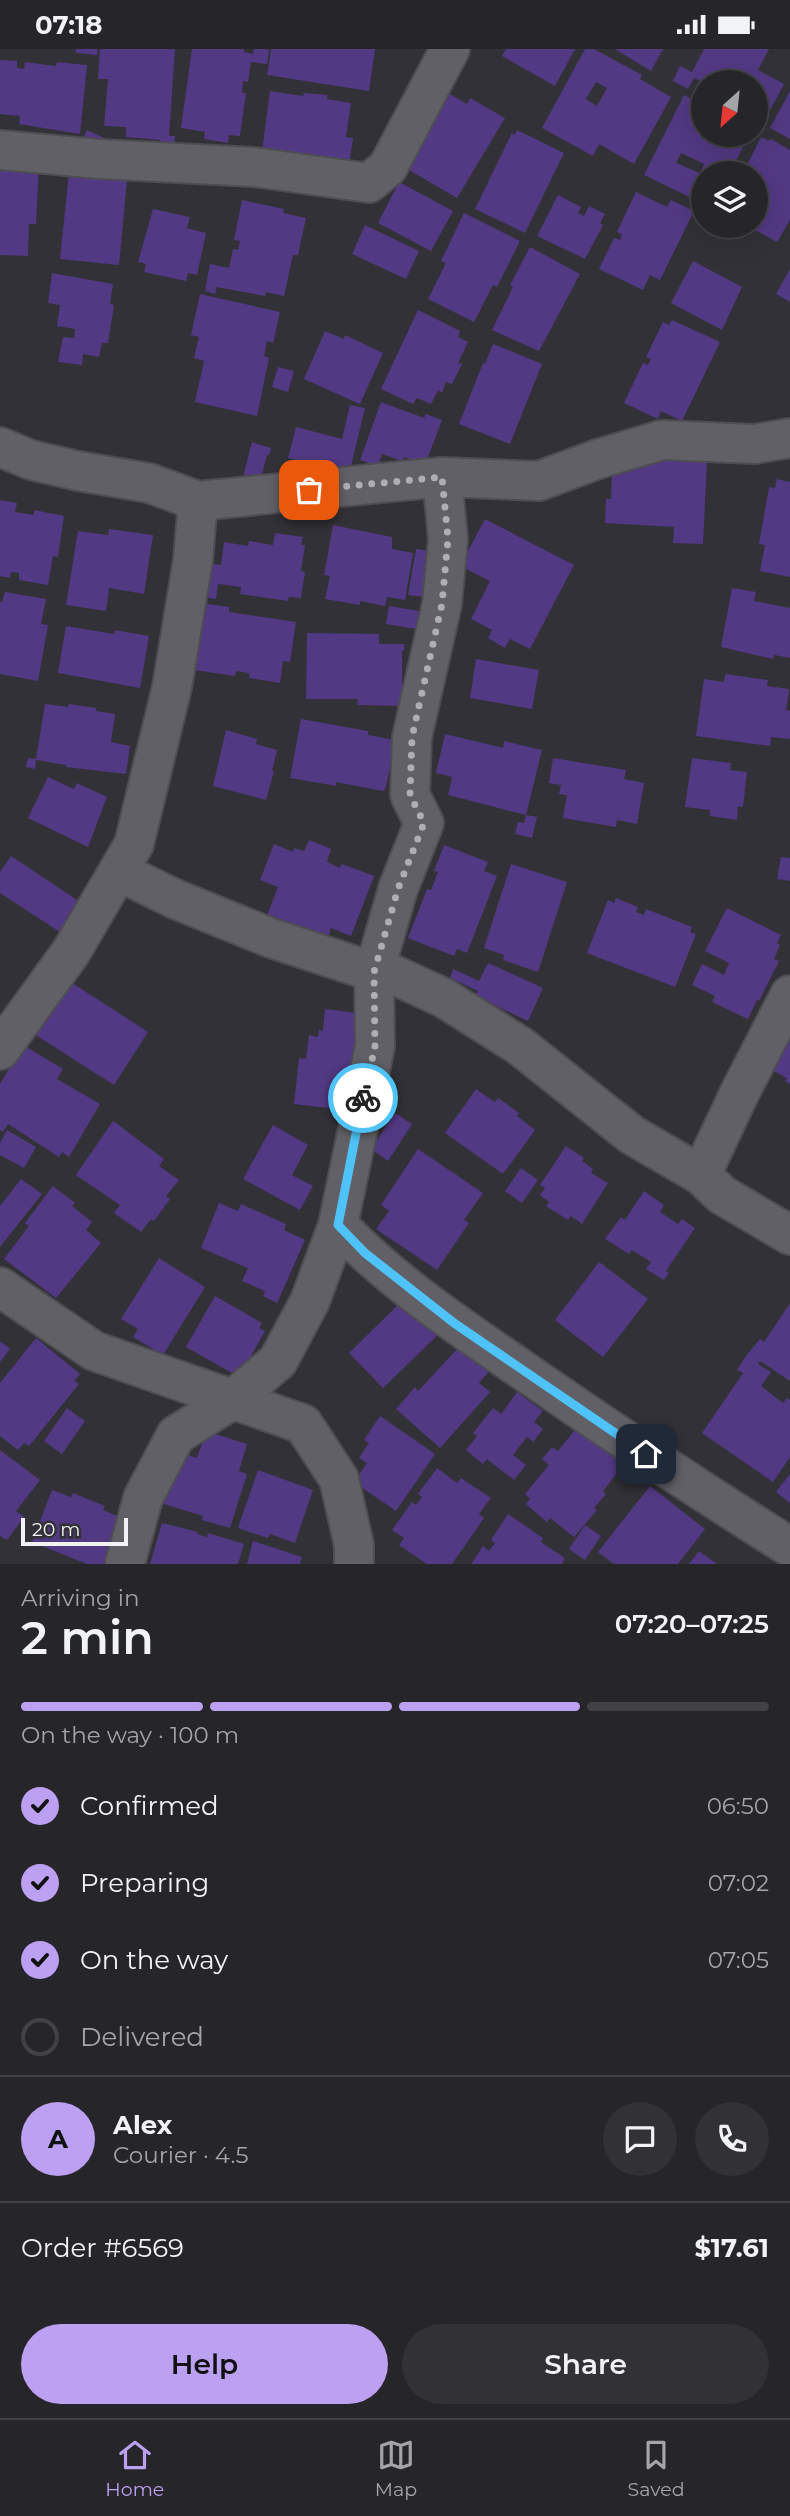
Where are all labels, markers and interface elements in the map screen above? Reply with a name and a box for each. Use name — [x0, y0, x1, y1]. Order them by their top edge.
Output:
text: 07:18 — [35, 9, 102, 41]
north arrow — [691, 70, 768, 147]
map controls — [691, 70, 768, 238]
button: layers — [691, 161, 768, 238]
pin — [279, 460, 339, 520]
icon: bag — [290, 471, 328, 509]
courier — [328, 1063, 398, 1133]
icon: bike — [344, 1079, 382, 1117]
pin — [616, 1424, 676, 1484]
icon: home — [627, 1435, 665, 1473]
scale bar — [21, 1515, 128, 1547]
text: 20 m — [32, 1518, 80, 1541]
text: Arriving in — [21, 1584, 140, 1612]
text: 07:20–07:25 — [615, 1608, 769, 1640]
text: 2 min — [21, 1609, 154, 1666]
text: On the way · 100 m — [21, 1721, 239, 1749]
icon: check — [21, 1787, 59, 1825]
text: Confirmed — [80, 1790, 219, 1822]
text: 06:50 — [707, 1792, 769, 1820]
icon: check — [21, 1864, 59, 1902]
text: Preparing — [80, 1867, 209, 1899]
text: 07:02 — [708, 1869, 769, 1897]
icon: check — [21, 1941, 59, 1979]
text: On the way — [80, 1944, 228, 1976]
text: 07:05 — [708, 1946, 769, 1974]
text: Delivered — [80, 2021, 204, 2053]
button: chat — [603, 2102, 677, 2176]
button: phone — [695, 2102, 769, 2176]
text: Alex — [113, 2109, 172, 2141]
text: A — [48, 2123, 68, 2155]
text: Courier · 4.5 — [113, 2141, 248, 2169]
text: Order #6569 — [21, 2232, 184, 2264]
text: $17.61 — [694, 2232, 769, 2264]
button: Help — [21, 2324, 388, 2404]
button: Share — [402, 2324, 769, 2404]
tab: Home — [105, 2436, 164, 2501]
tab: Map — [375, 2436, 417, 2501]
tab: Saved — [628, 2436, 685, 2501]

